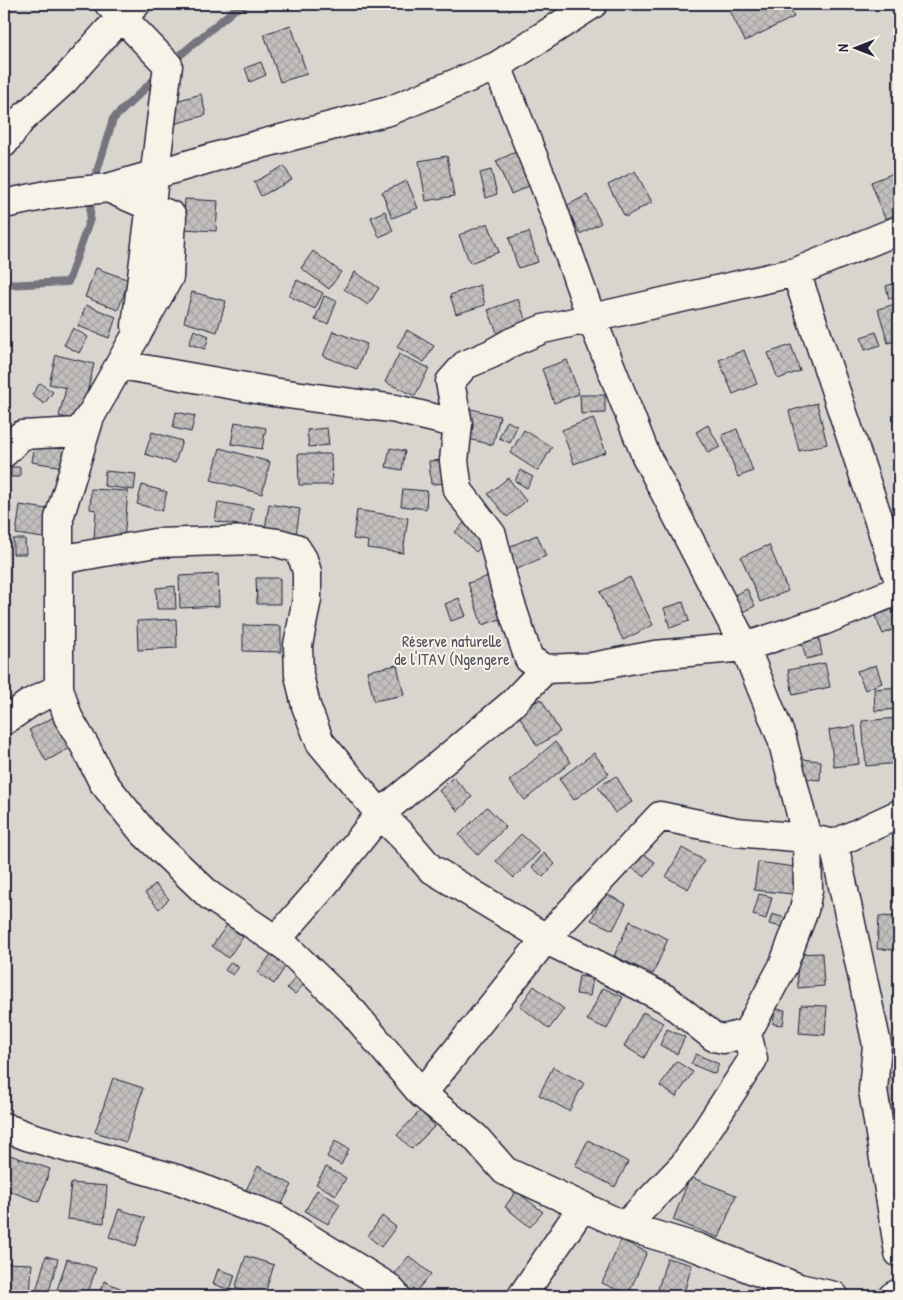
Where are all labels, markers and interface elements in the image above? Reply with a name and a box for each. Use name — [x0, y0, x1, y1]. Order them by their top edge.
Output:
north arrow — [830, 22, 880, 72]
text: N — [833, 44, 852, 52]
park label: Réserve naturelle de l'ITAV (Ngengere — [394, 630, 510, 670]

